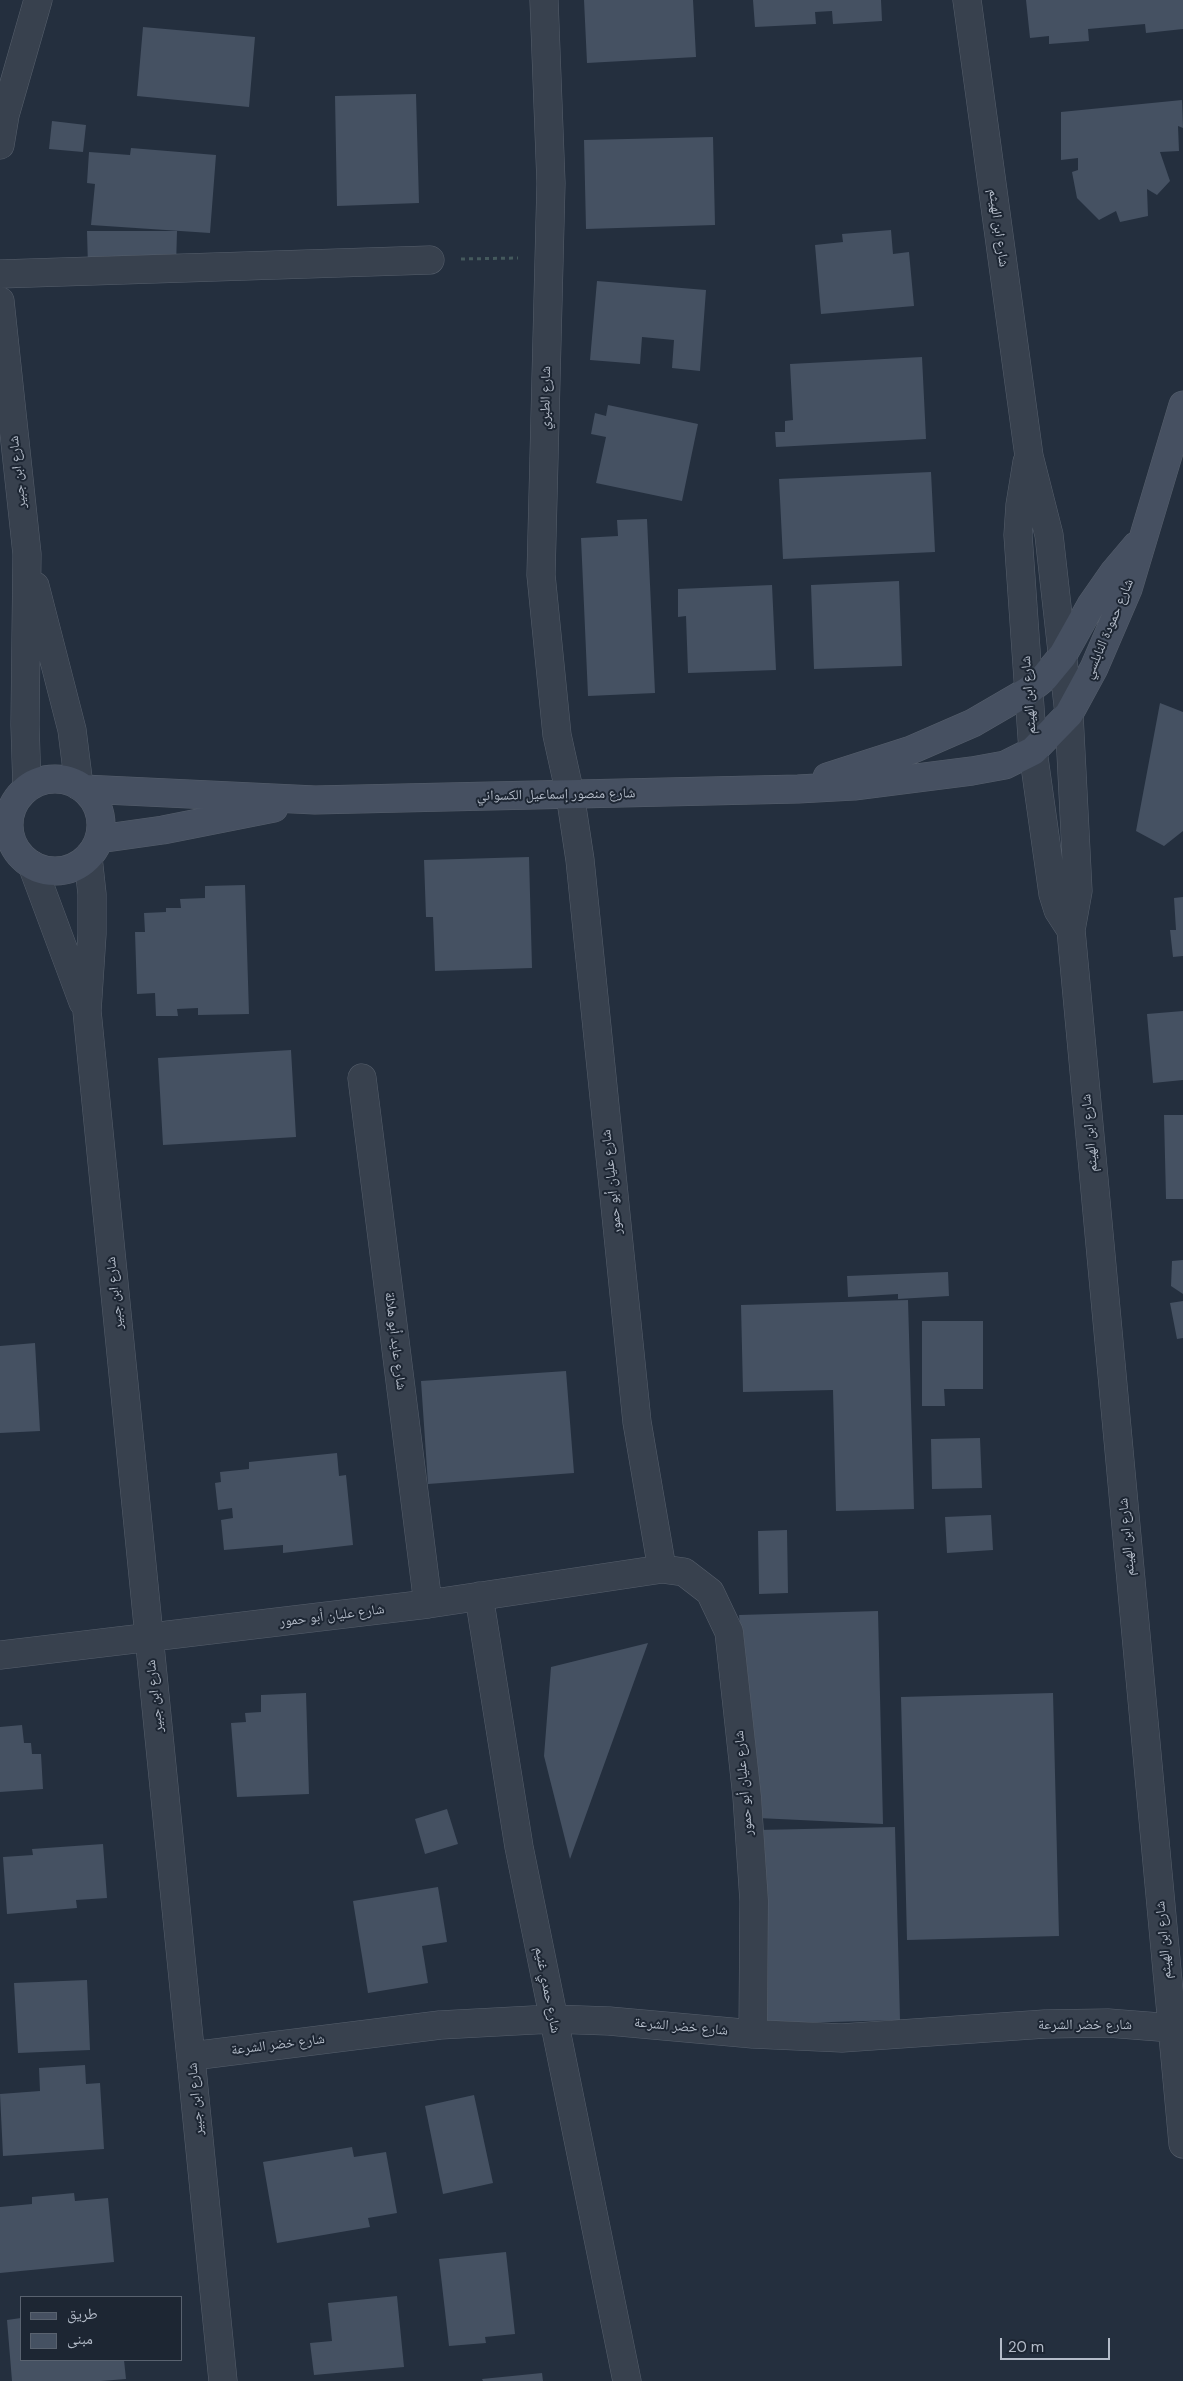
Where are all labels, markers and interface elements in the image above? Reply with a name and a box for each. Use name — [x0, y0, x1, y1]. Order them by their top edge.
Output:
street label: شارع ابن الهيثم — [984, 188, 1012, 268]
street label: شارع الطبري — [537, 366, 555, 430]
street label: شارع ابن جبير — [6, 435, 30, 509]
street label: شارع حمودة النابلسي — [1080, 577, 1138, 681]
street label: شارع ابن الهيثم — [1018, 655, 1040, 735]
street label: شارع منصور إسماعيل الكسواني — [477, 785, 635, 805]
street label: شارع ابن الهيثم — [1078, 1093, 1102, 1173]
street label: شارع عليان أبو حمور — [598, 1129, 626, 1235]
street label: شارع ابن جبير — [103, 1256, 127, 1330]
street label: شارع عايد أبو هلالة — [381, 1291, 409, 1391]
street label: شارع ابن الهيثم — [1115, 1497, 1139, 1577]
street label: شارع عليان أبو حمور — [279, 1601, 385, 1631]
street label: شارع ابن جبير — [143, 1659, 167, 1733]
street label: شارع عليان أبو حمور — [731, 1730, 757, 1836]
street label: شارع ابن الهيثم — [1152, 1900, 1176, 1980]
street label: شارع حمدي غنيم — [530, 1945, 564, 2035]
street label: شارع خضر الشرعة — [633, 2015, 729, 2039]
street label: شارع خضر الشرعة — [1038, 2017, 1132, 2033]
street label: شارع خضر الشرعة — [230, 2031, 326, 2059]
street label: شارع ابن جبير — [184, 2062, 208, 2136]
legend — [20, 2296, 182, 2361]
text: طريق — [67, 2304, 98, 2324]
scale bar — [1003, 2328, 1113, 2360]
text: مبنى — [67, 2329, 93, 2349]
text: 20 m — [1008, 2337, 1044, 2357]

